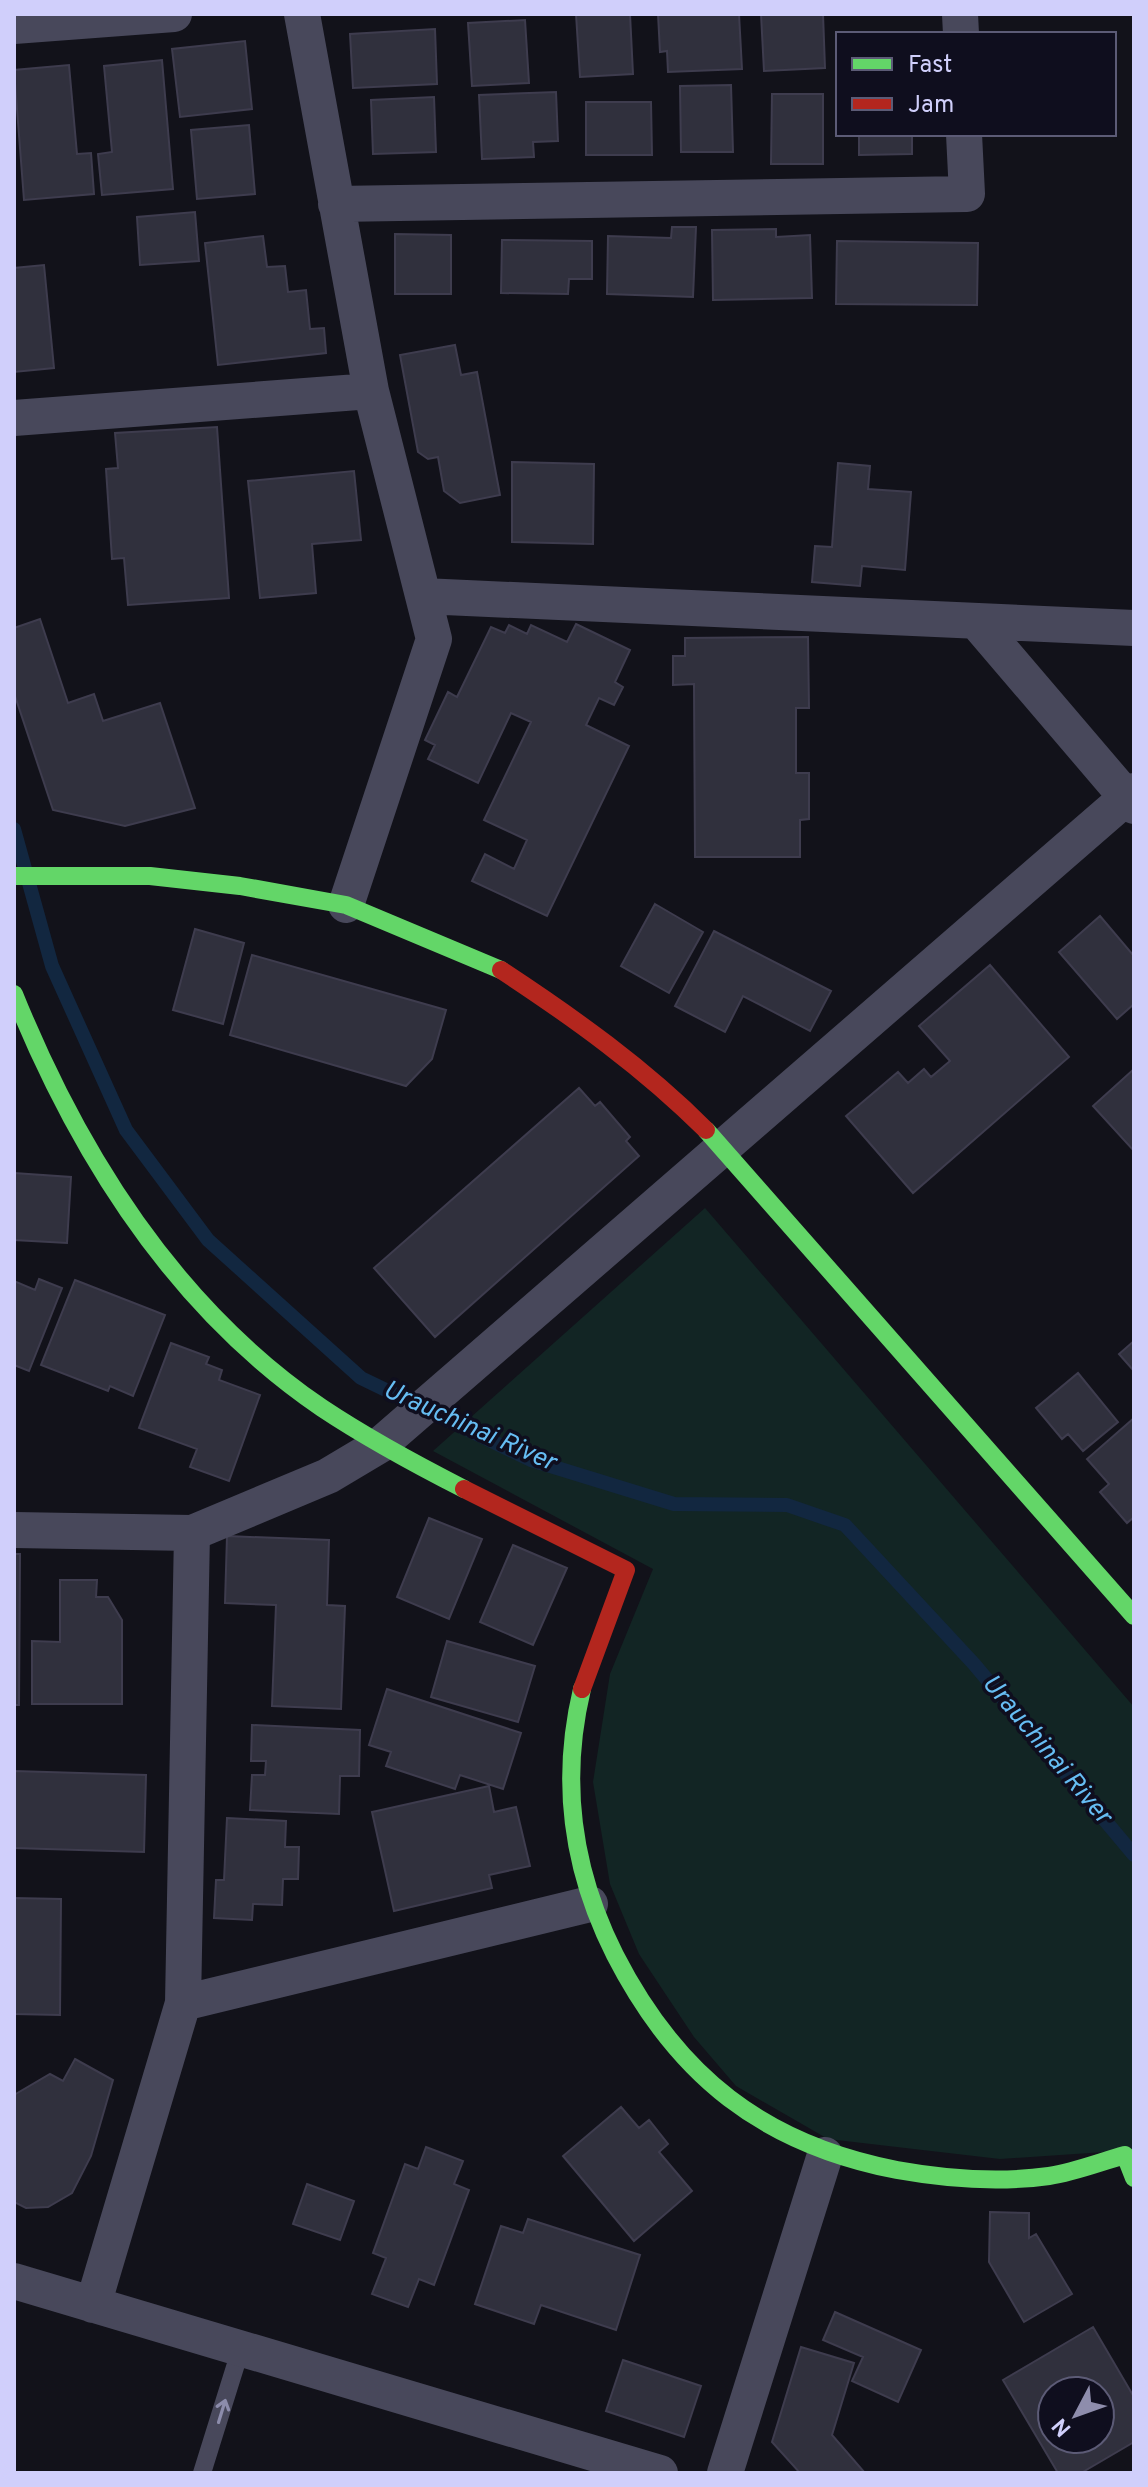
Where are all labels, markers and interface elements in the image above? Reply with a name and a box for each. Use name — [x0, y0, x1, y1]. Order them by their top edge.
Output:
legend — [836, 32, 1116, 136]
text: Fast — [908, 51, 952, 81]
text: Jam — [908, 91, 954, 121]
water label: Urauchinai River — [377, 1374, 563, 1481]
water label: Urauchinai River — [974, 1668, 1120, 1833]
north arrow — [1036, 2375, 1116, 2455]
one-way arrow — [215, 2398, 230, 2423]
text: N — [1047, 2412, 1078, 2441]

